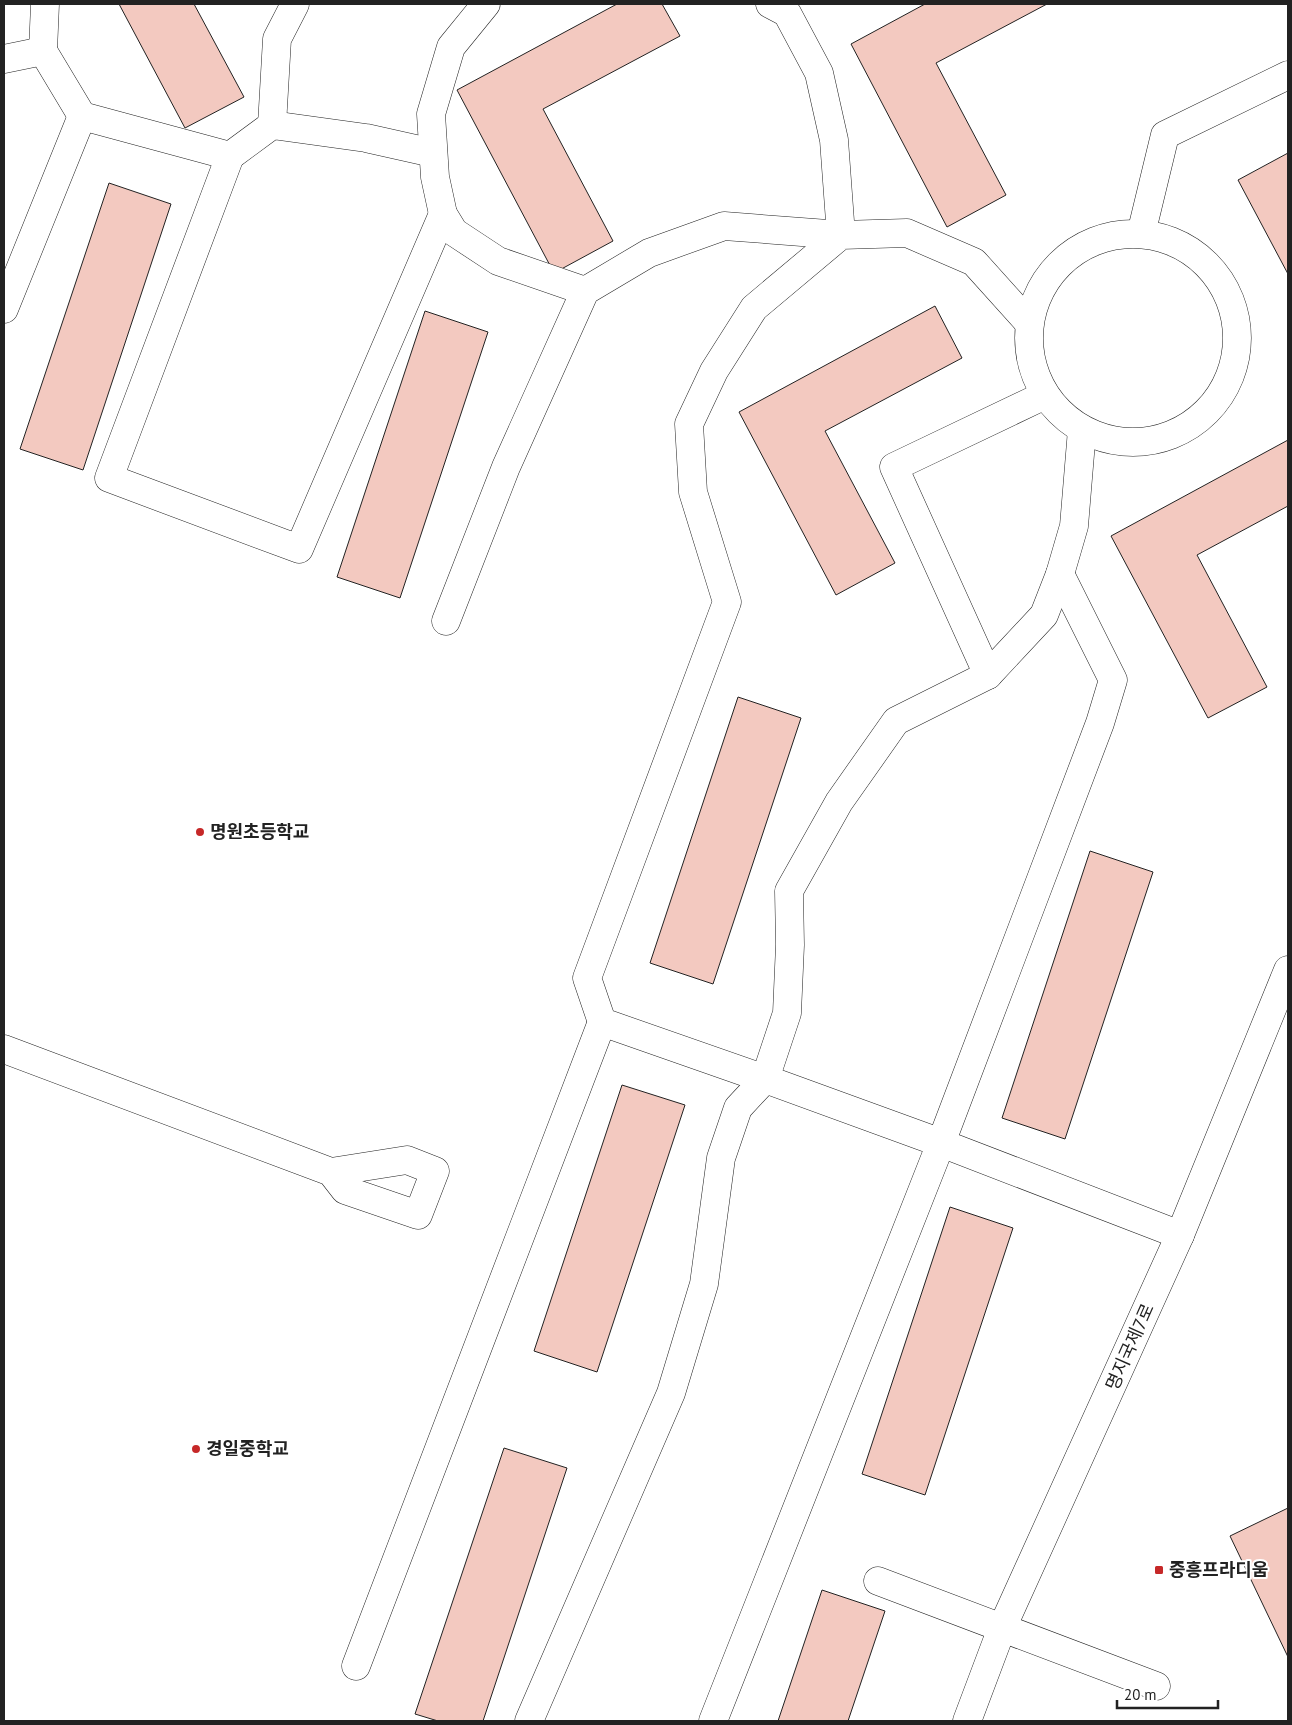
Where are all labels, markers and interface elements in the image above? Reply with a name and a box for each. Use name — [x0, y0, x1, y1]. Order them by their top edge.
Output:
place label: 명원초등학교 — [210, 820, 309, 843]
marker: 명원초등학교 — [194, 826, 206, 838]
street label: 명지국제7로 — [1100, 1300, 1159, 1394]
place label: 경일중학교 — [206, 1437, 289, 1460]
marker: 경일중학교 — [190, 1443, 202, 1455]
place label: 중흥프라디움 — [1169, 1558, 1268, 1581]
marker: 중흥프라디움 — [1153, 1564, 1165, 1576]
scale bar — [1117, 1678, 1218, 1710]
text: 20 m — [1124, 1685, 1157, 1704]

